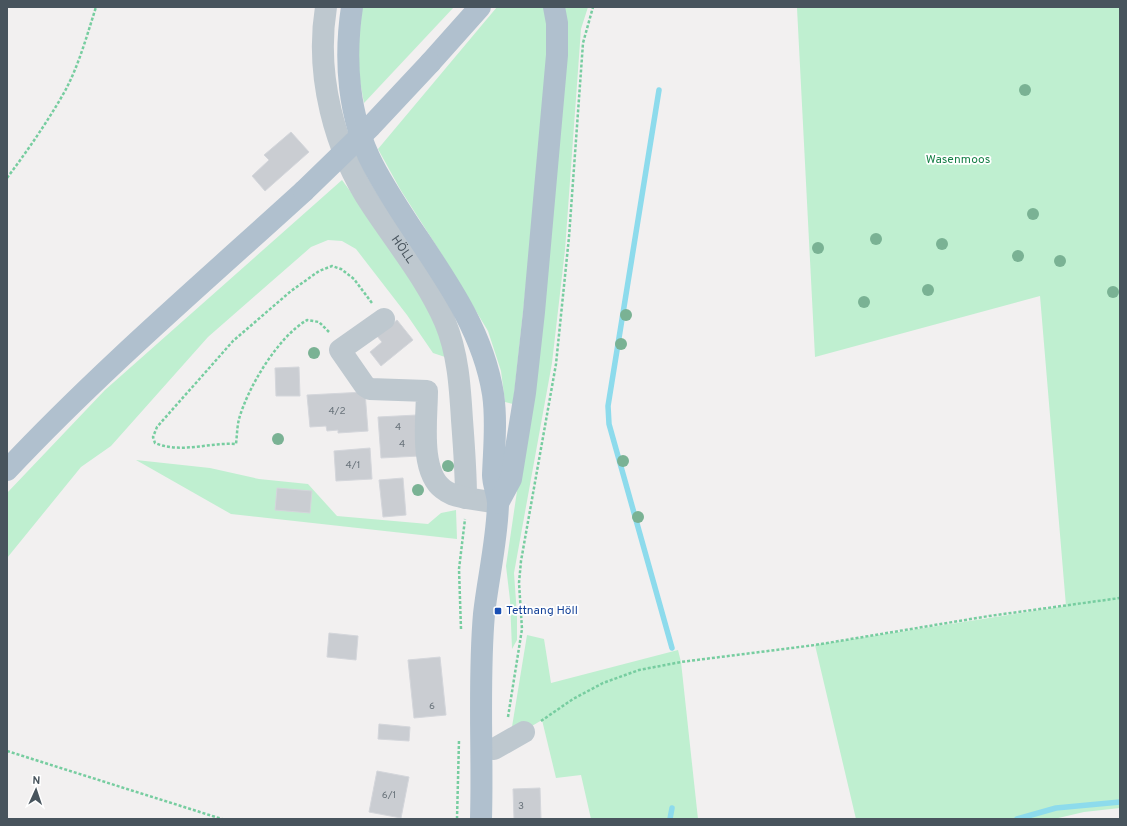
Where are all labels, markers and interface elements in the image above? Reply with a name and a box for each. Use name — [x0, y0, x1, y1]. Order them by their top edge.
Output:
park label: Wasenmoos — [926, 152, 990, 168]
street label: HÖLL — [387, 233, 418, 267]
house number: 4/2 — [328, 405, 346, 418]
house number: 4 — [395, 421, 401, 434]
house number: 4 — [399, 438, 405, 451]
house number: 4/1 — [346, 459, 360, 472]
place label: Tettnang Höll — [506, 603, 578, 619]
marker: Tettnang Höll — [493, 606, 503, 616]
house number: 6 — [429, 700, 435, 713]
north arrow — [16, 770, 56, 810]
text: N — [32, 774, 41, 788]
house number: 6/1 — [382, 789, 396, 802]
house number: 3 — [518, 800, 524, 813]

